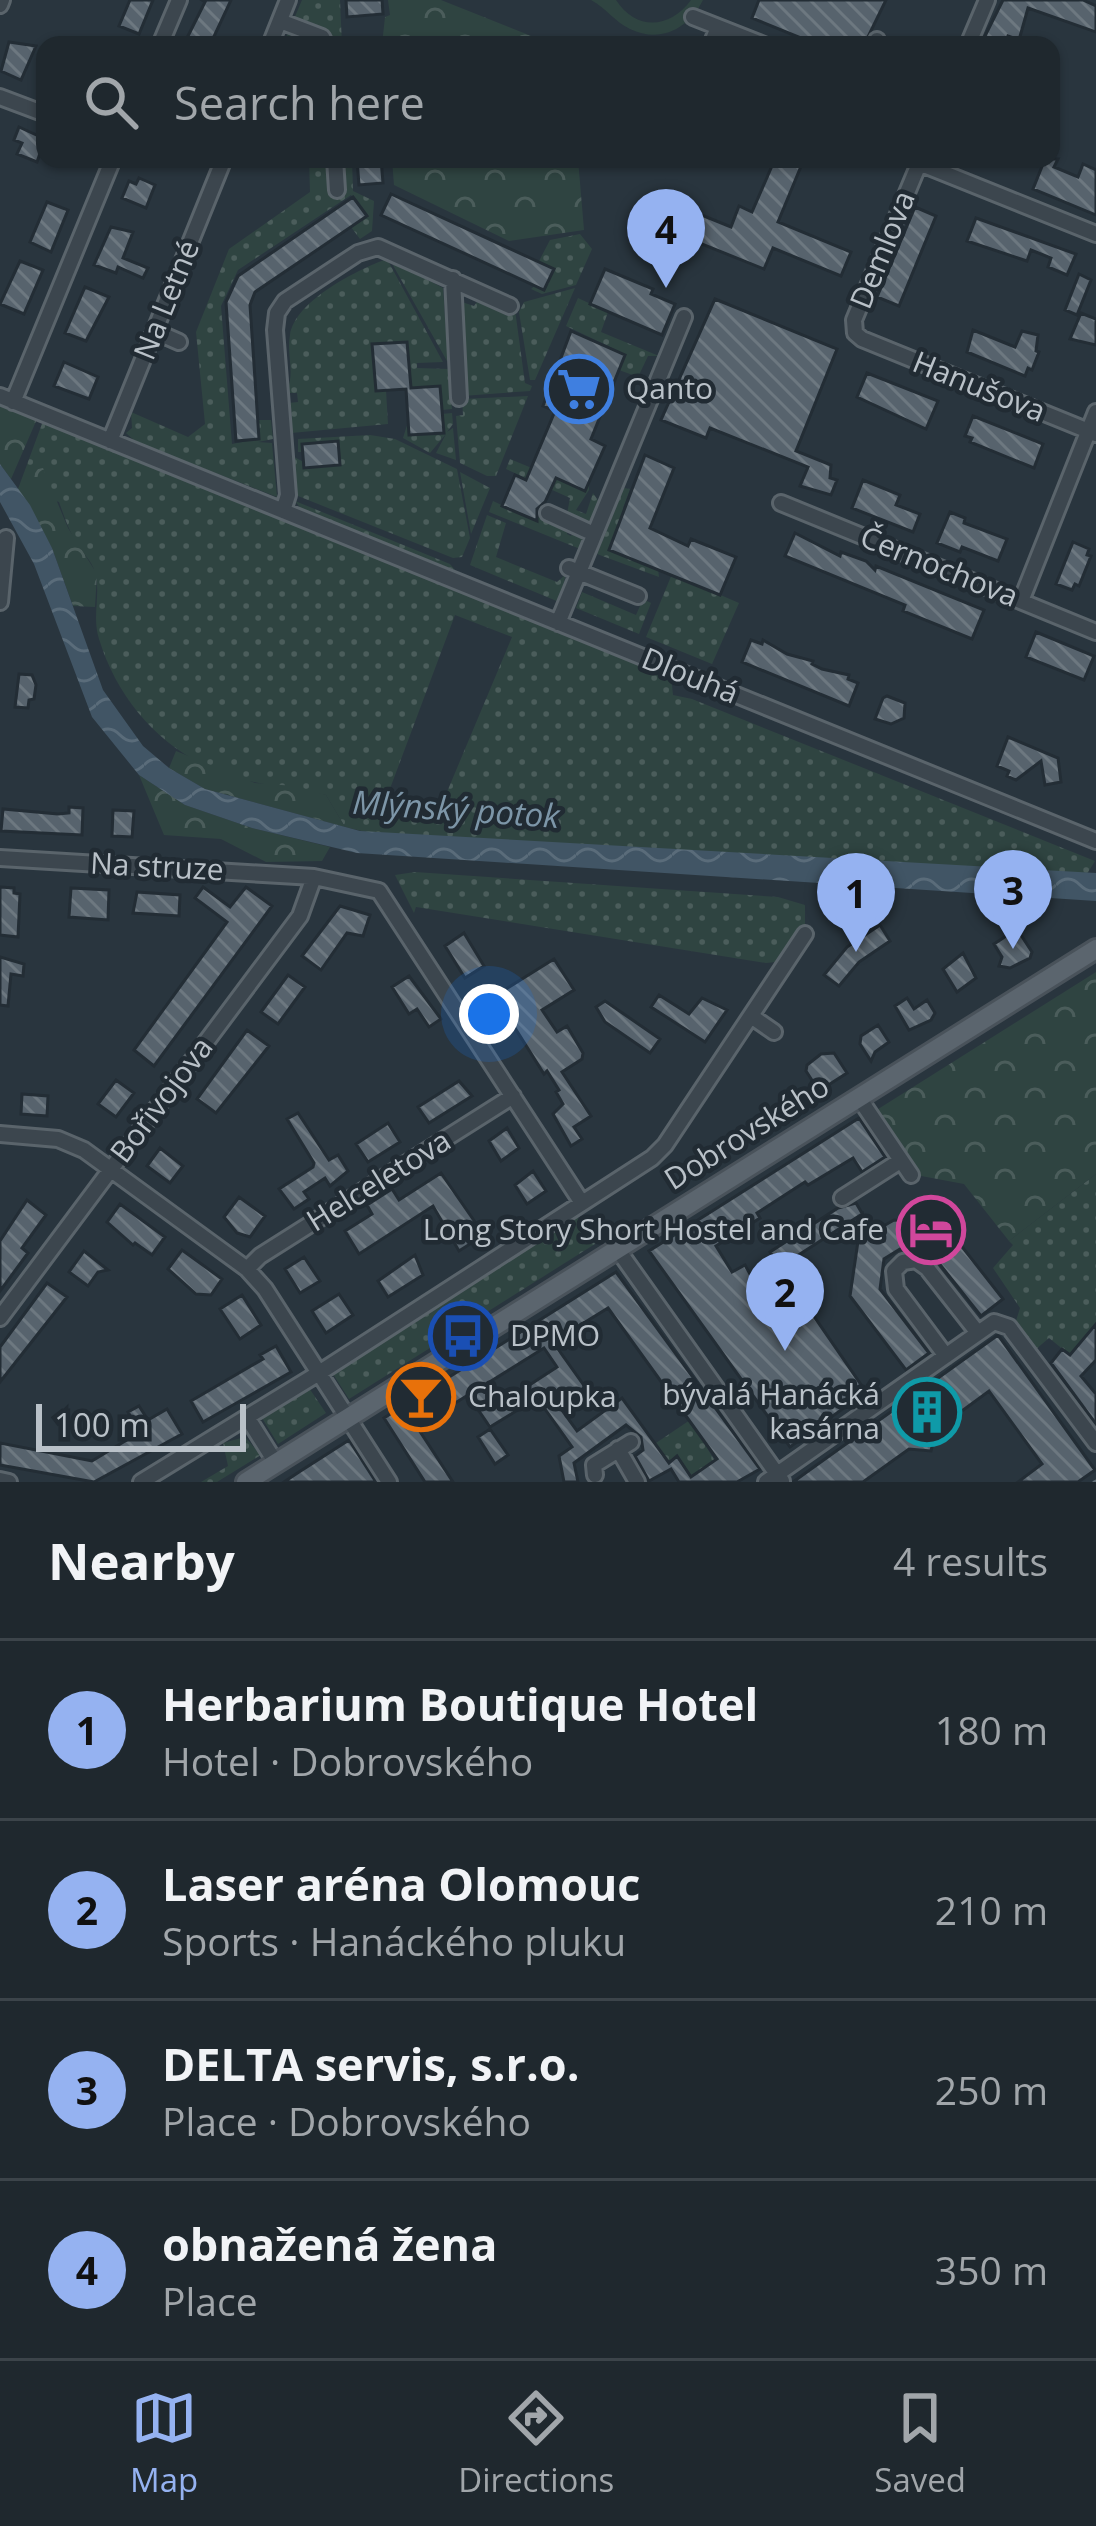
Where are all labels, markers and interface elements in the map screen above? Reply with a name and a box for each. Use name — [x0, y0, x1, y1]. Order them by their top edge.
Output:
search box — [36, 36, 1060, 168]
icon: search — [78, 69, 144, 135]
text: Search here — [174, 72, 425, 133]
street label: Demlova — [839, 184, 924, 314]
pin: 4 — [627, 189, 705, 288]
street label: Na Letné — [123, 234, 208, 365]
street label: Hanušova — [907, 340, 1052, 431]
supermarket icon: Qanto — [544, 354, 614, 424]
place label: Qanto — [626, 367, 713, 408]
street label: Černochova — [854, 515, 1025, 616]
street label: Dlouhá — [636, 637, 745, 713]
water label: Mlýnský potok — [351, 779, 563, 838]
street label: Na struze — [89, 842, 225, 889]
pin: 3 — [974, 850, 1052, 949]
pin: 1 — [817, 853, 895, 952]
your location — [459, 984, 519, 1044]
street label: Bořivojova — [100, 1028, 222, 1170]
street label: Dobrovského — [656, 1065, 836, 1199]
street label: Helceletova — [298, 1119, 458, 1240]
hotel icon: Long Story Short Hostel and Cafe — [896, 1195, 966, 1265]
place label: Long Story Short Hostel and Cafe — [423, 1208, 884, 1249]
pin: 2 — [746, 1252, 824, 1351]
bus stop icon: DPMO — [428, 1301, 498, 1371]
place label: DPMO — [510, 1314, 600, 1355]
bar icon: Chaloupka — [386, 1362, 456, 1432]
place label: bývalá Hanácká kasárna — [662, 1373, 880, 1448]
place label: Chaloupka — [468, 1375, 617, 1416]
building icon: bývalá Hanácká kasárna — [892, 1377, 962, 1447]
scale bar — [36, 1398, 246, 1451]
text: 100 m — [54, 1402, 150, 1447]
text: Nearby — [48, 1525, 235, 1595]
text: 4 results — [893, 1534, 1048, 1587]
text: Herbarium Boutique Hotel — [162, 1673, 758, 1734]
text: 1 — [76, 1703, 98, 1756]
text: 180 m — [935, 1703, 1048, 1756]
text: Hotel · Dobrovského — [162, 1734, 533, 1787]
text: Laser aréna Olomouc — [162, 1853, 641, 1914]
text: 2 — [76, 1883, 98, 1936]
text: 210 m — [935, 1883, 1048, 1936]
text: Sports · Hanáckého pluku — [162, 1914, 626, 1967]
text: DELTA servis, s.r.o. — [162, 2033, 580, 2094]
text: 3 — [76, 2063, 98, 2116]
text: 250 m — [935, 2063, 1048, 2116]
text: Place · Dobrovského — [162, 2094, 531, 2147]
text: obnažená žena — [162, 2213, 497, 2274]
text: 4 — [76, 2243, 98, 2296]
text: 350 m — [935, 2243, 1048, 2296]
text: Place — [162, 2274, 258, 2327]
tab: Map — [130, 2385, 198, 2502]
tab: Directions — [458, 2385, 614, 2502]
tab: Saved — [874, 2385, 966, 2502]

